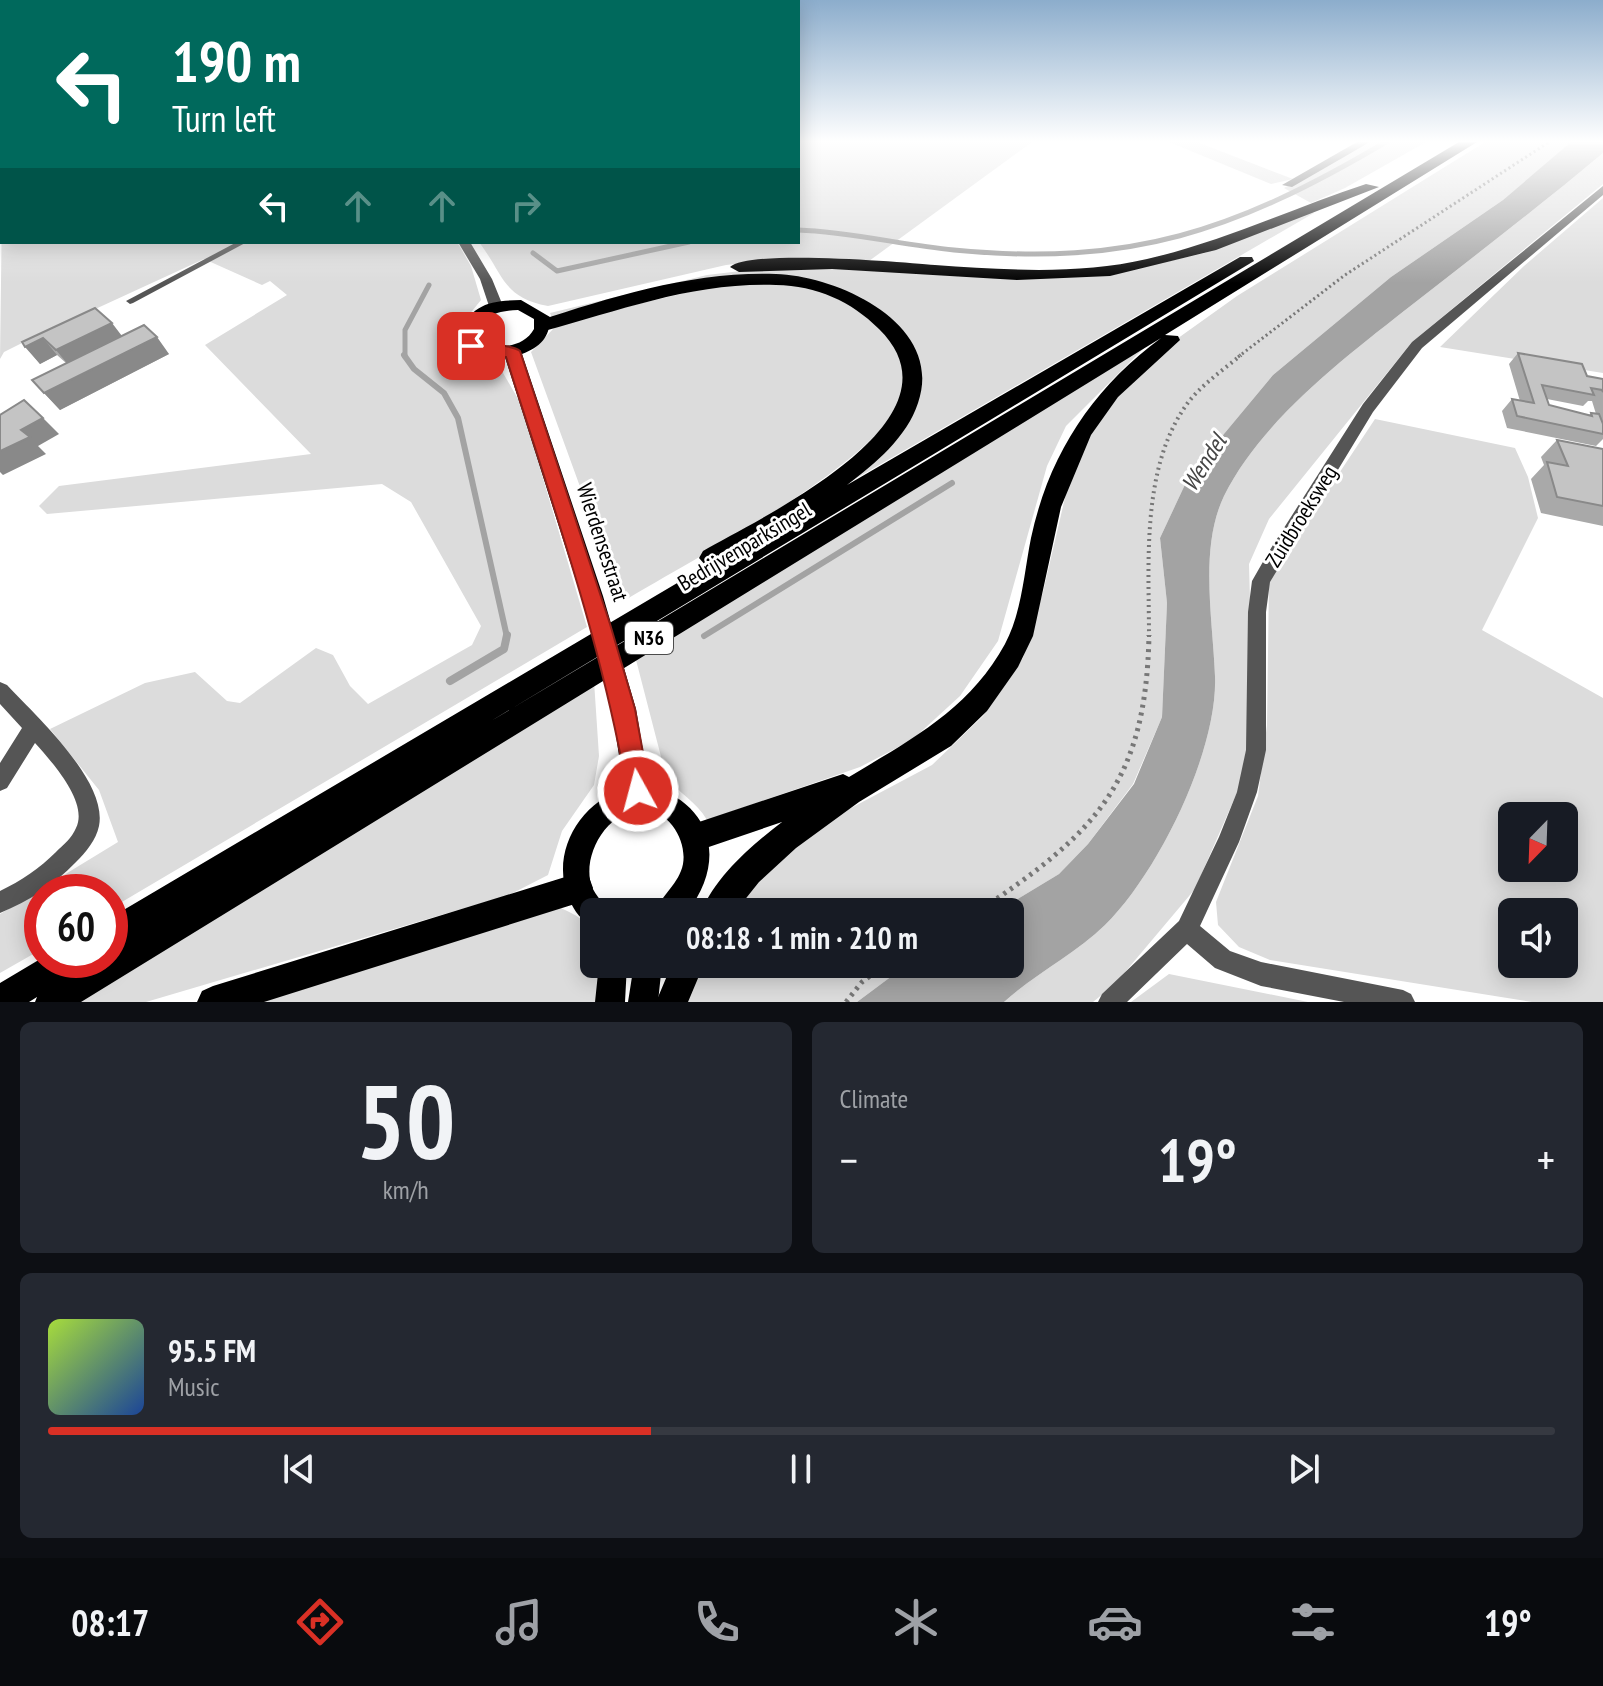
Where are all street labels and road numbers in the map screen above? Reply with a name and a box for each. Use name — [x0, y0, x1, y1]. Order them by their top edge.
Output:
street label: Zuidbroeksweg — [1259, 460, 1343, 572]
street label: Wierdensestraat — [571, 479, 635, 605]
street label: Bedrijvenparksingel — [672, 495, 816, 597]
road number: N36 — [625, 622, 673, 654]

